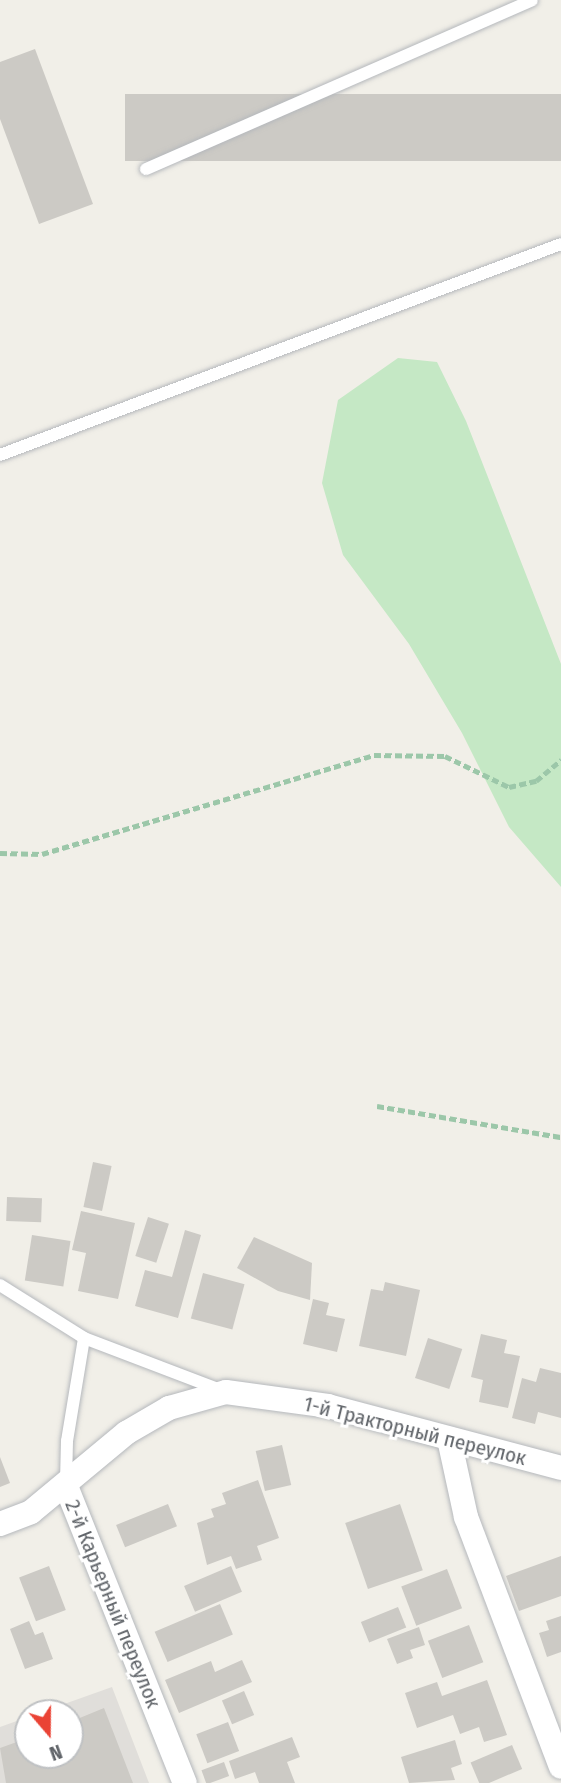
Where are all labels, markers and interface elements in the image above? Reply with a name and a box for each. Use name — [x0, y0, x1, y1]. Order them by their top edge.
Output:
street label: 1-й Тракторный переулок — [301, 1391, 529, 1471]
street label: 2-й Карьерный переулок — [60, 1496, 166, 1712]
north arrow — [14, 1699, 84, 1769]
text: N — [46, 1740, 65, 1765]

